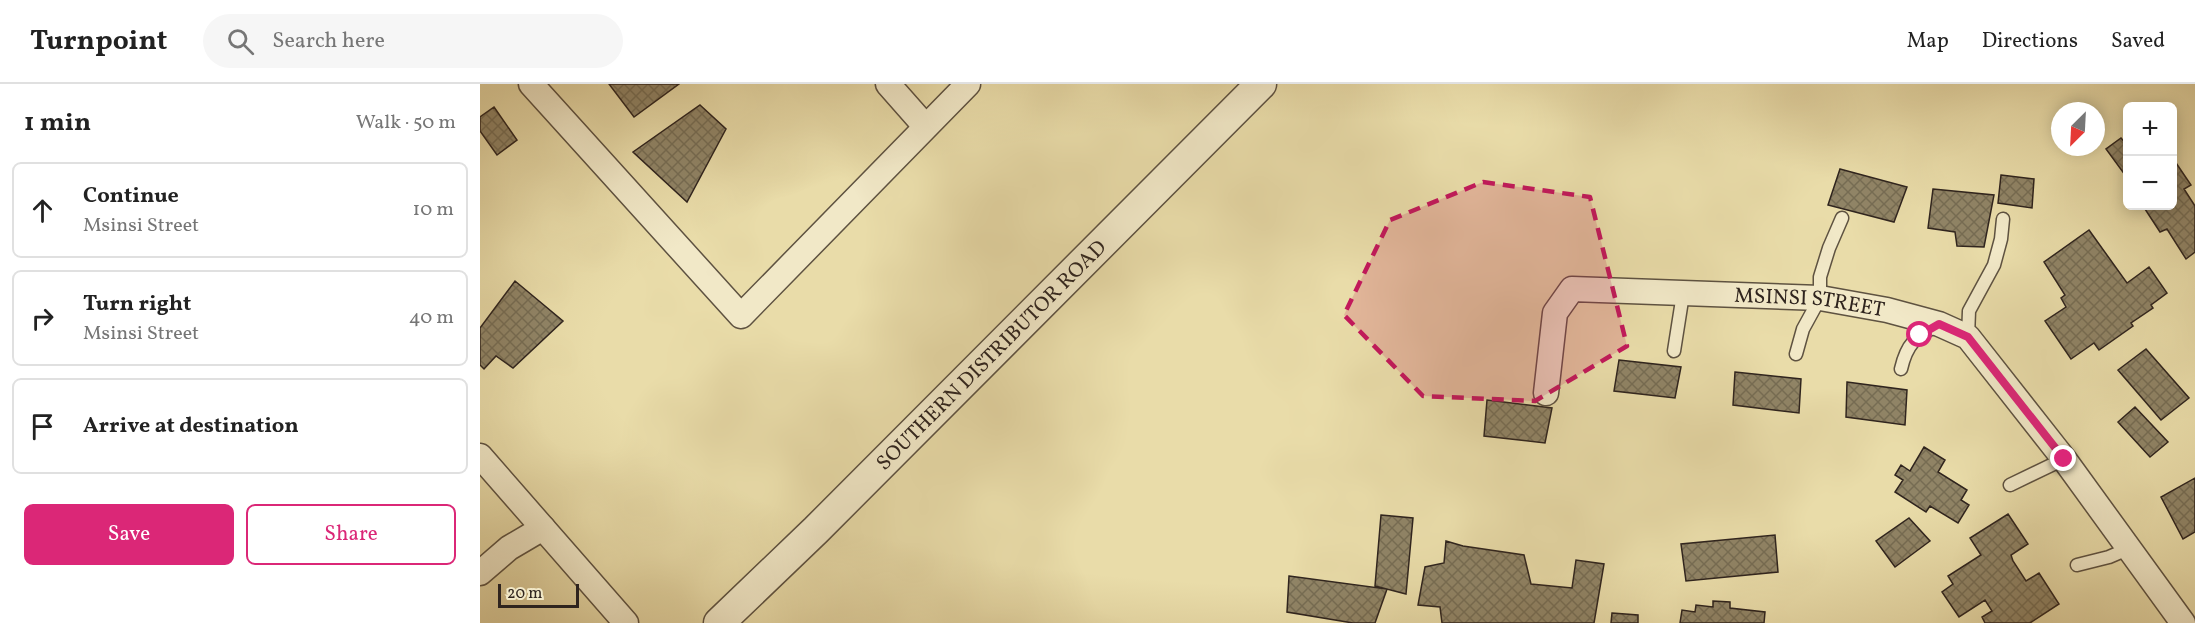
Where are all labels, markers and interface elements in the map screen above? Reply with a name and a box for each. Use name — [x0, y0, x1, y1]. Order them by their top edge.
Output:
search box — [203, 14, 623, 68]
text: Turnpoint — [30, 22, 167, 61]
icon: search — [224, 25, 257, 58]
text: Search here — [272, 26, 385, 57]
text: Map — [1907, 27, 1949, 56]
text: Directions — [1982, 27, 2078, 56]
text: Saved — [2111, 27, 2165, 56]
north arrow — [2051, 102, 2105, 156]
map controls — [2123, 102, 2177, 210]
button: + — [2123, 102, 2177, 156]
text: 1 min — [24, 105, 91, 141]
text: Walk · 50 m — [356, 109, 456, 137]
button: − — [2123, 156, 2177, 210]
text: Continue — [83, 181, 179, 212]
icon: ahead — [26, 194, 59, 227]
text: 10 m — [413, 196, 454, 224]
text: Msinsi Street — [83, 212, 199, 240]
street label: SOUTHERN DISTRIBUTOR ROAD — [870, 234, 1114, 478]
street label: MSINSI STREET — [1734, 282, 1887, 325]
text: Turn right — [83, 289, 191, 320]
icon: right — [26, 302, 59, 335]
text: 40 m — [409, 304, 454, 332]
text: Msinsi Street — [83, 320, 199, 348]
route start — [1906, 321, 1932, 347]
icon: arrive — [26, 410, 59, 443]
text: Arrive at destination — [83, 411, 299, 442]
route end — [2050, 445, 2076, 471]
button: Save — [24, 504, 234, 565]
button: Share — [246, 504, 456, 565]
scale bar — [498, 581, 579, 608]
text: 20 m — [507, 583, 542, 605]

